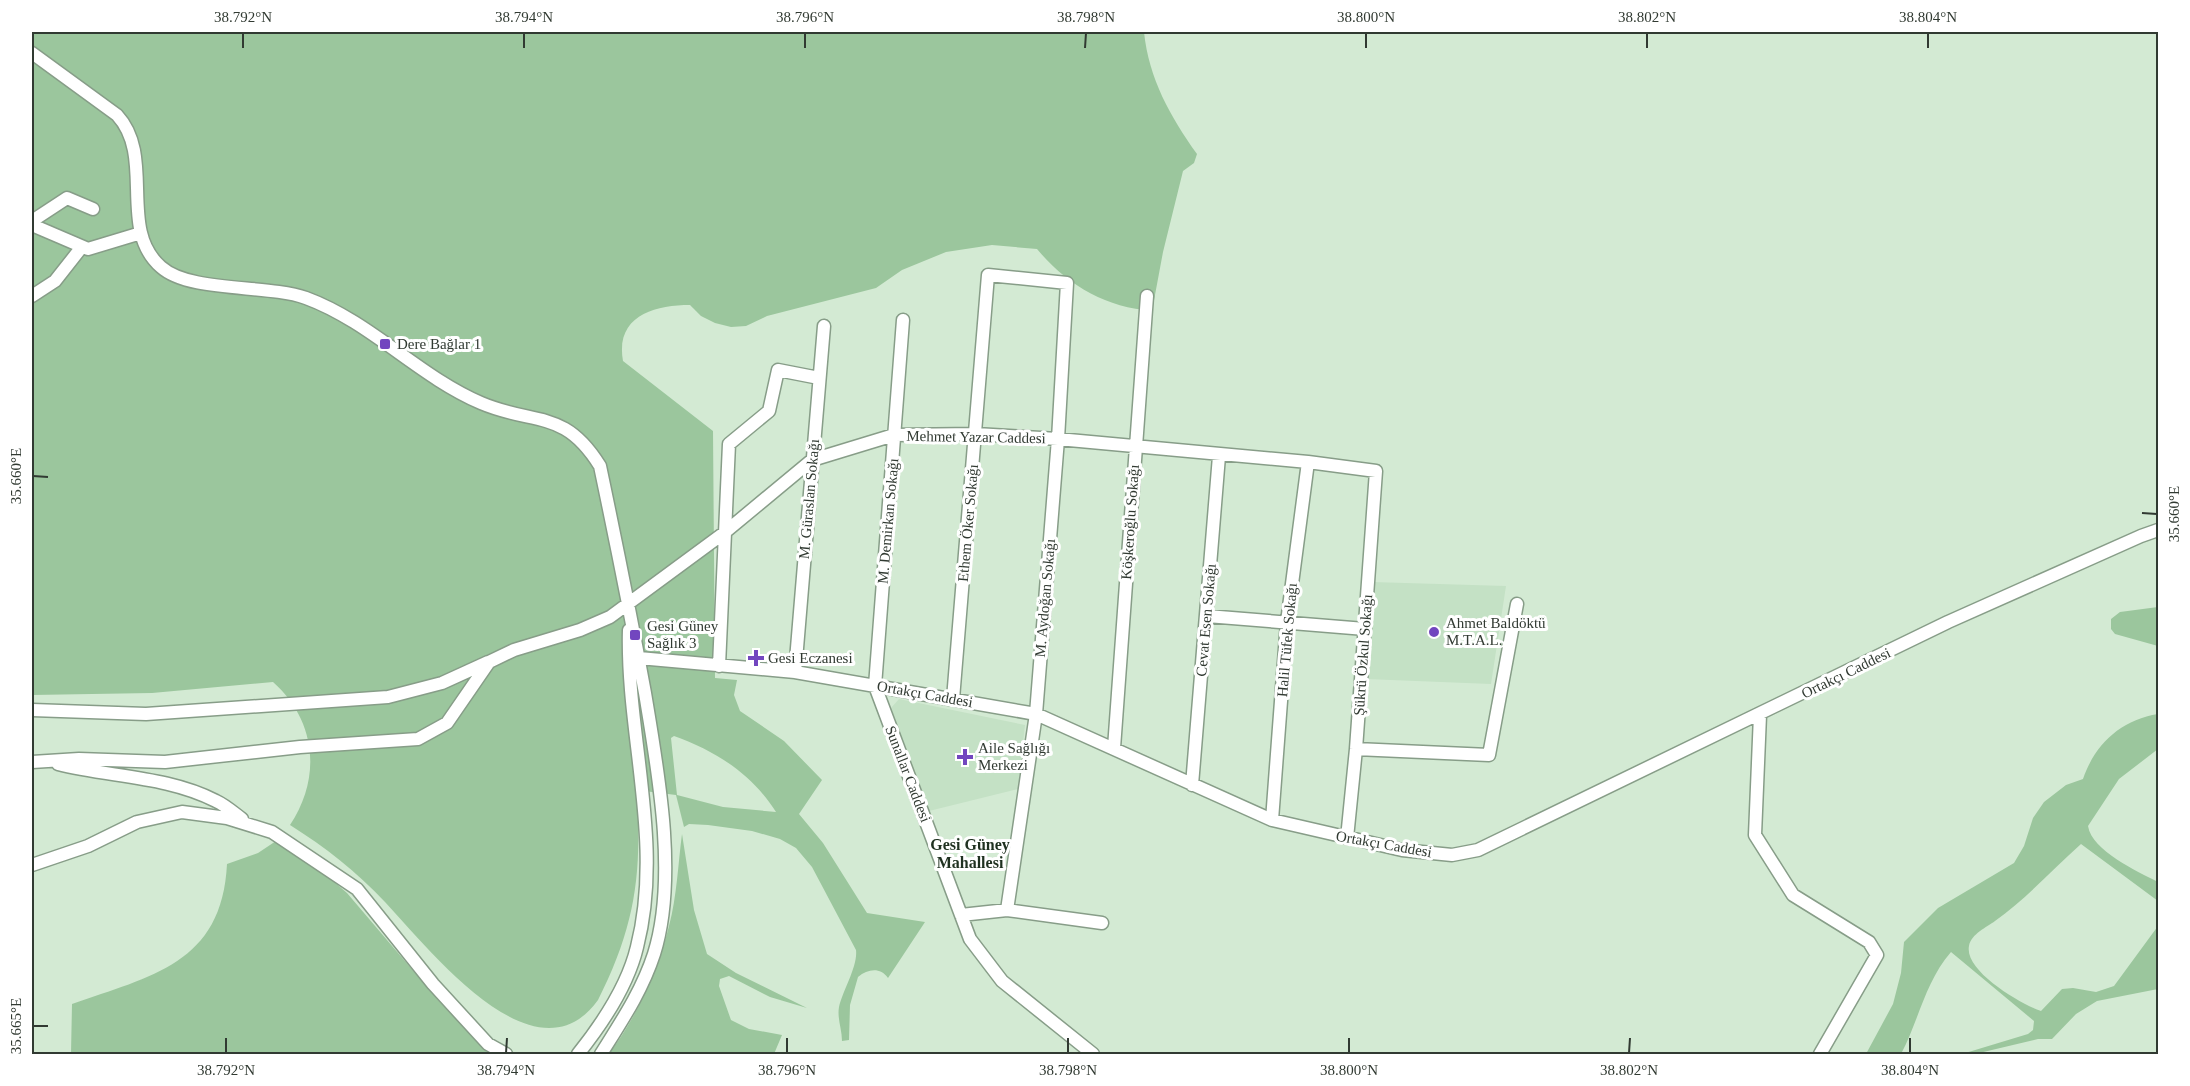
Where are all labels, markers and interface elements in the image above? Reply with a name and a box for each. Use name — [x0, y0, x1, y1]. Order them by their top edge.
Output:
text: 38.792°N — [214, 9, 272, 25]
text: 38.794°N — [495, 9, 553, 25]
text: 38.796°N — [776, 9, 834, 25]
text: 38.798°N — [1057, 9, 1115, 25]
text: 38.800°N — [1337, 9, 1395, 25]
text: 38.802°N — [1618, 9, 1676, 25]
text: 38.804°N — [1899, 9, 1957, 25]
place label: Dere Bağlar 1 — [397, 336, 481, 352]
marker: Dere Bağlar 1 — [378, 337, 392, 351]
street label: Mehmet Yazar Caddesi — [906, 428, 1046, 446]
street label: M. Güraslan Sokağı — [796, 438, 822, 560]
text: 35.660°E — [8, 448, 24, 504]
street label: M. Demirkan Sokağı — [875, 457, 901, 585]
street label: Ethem Öker Sokağı — [955, 463, 981, 583]
street label: Köşkeroğlu Sokağı — [1118, 464, 1142, 580]
text: 35.660°E — [2166, 486, 2182, 542]
street label: M. Aydoğan Sokağı — [1032, 538, 1058, 658]
street label: Cevat Esen Sokağı — [1193, 563, 1219, 677]
street label: Halil Tüfek Sokağı — [1274, 582, 1300, 698]
street label: Şükrü Özkul Sokağı — [1351, 594, 1375, 716]
place label: Ahmet Baldöktü M.T.A.L. — [1446, 615, 1546, 648]
place label: Gesi Güney Sağlık 3 — [647, 618, 719, 651]
marker: Ahmet Baldöktü M.T.A.L. — [1427, 625, 1441, 639]
marker: Gesi Güney Sağlık 3 — [628, 628, 642, 642]
street label: Ortakçı Caddesi — [1799, 645, 1893, 701]
place label: Gesi Eczanesi — [768, 650, 853, 666]
marker: Gesi Eczanesi — [749, 651, 763, 665]
street label: Ortakçı Caddesi — [876, 678, 974, 710]
street label: Sunallar Caddesi — [882, 723, 934, 825]
place label: Aile Sağlığı Merkezi — [978, 740, 1050, 773]
marker: Aile Sağlığı Merkezi — [956, 748, 974, 766]
street label: Ortakçı Caddesi — [1335, 828, 1433, 860]
district label: Gesi Güney Mahallesi — [930, 836, 1010, 871]
text: 35.665°E — [8, 998, 24, 1054]
text: 38.792°N — [197, 1062, 255, 1078]
text: 38.794°N — [477, 1062, 535, 1078]
text: 38.796°N — [758, 1062, 816, 1078]
text: 38.798°N — [1039, 1062, 1097, 1078]
text: 38.800°N — [1320, 1062, 1378, 1078]
text: 38.802°N — [1600, 1062, 1658, 1078]
text: 38.804°N — [1881, 1062, 1939, 1078]

